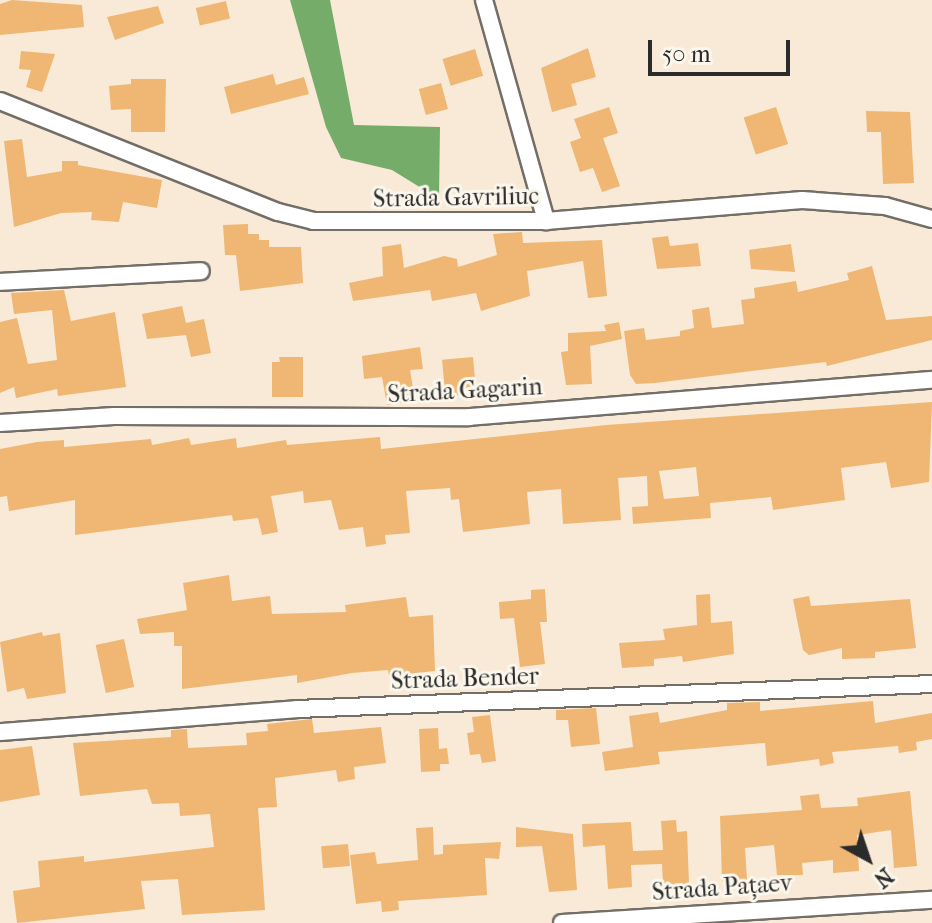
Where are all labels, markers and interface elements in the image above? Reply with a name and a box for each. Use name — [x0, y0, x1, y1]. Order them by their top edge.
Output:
scale bar — [652, 24, 794, 74]
text: 50 m — [662, 40, 711, 68]
street label: Strada Gavriliuc — [373, 182, 539, 214]
street label: Strada Gagarin — [387, 373, 543, 409]
street label: Strada Bender — [391, 662, 539, 696]
north arrow — [828, 819, 908, 899]
text: N — [869, 862, 898, 893]
street label: Strada Pațaev — [651, 869, 793, 907]

